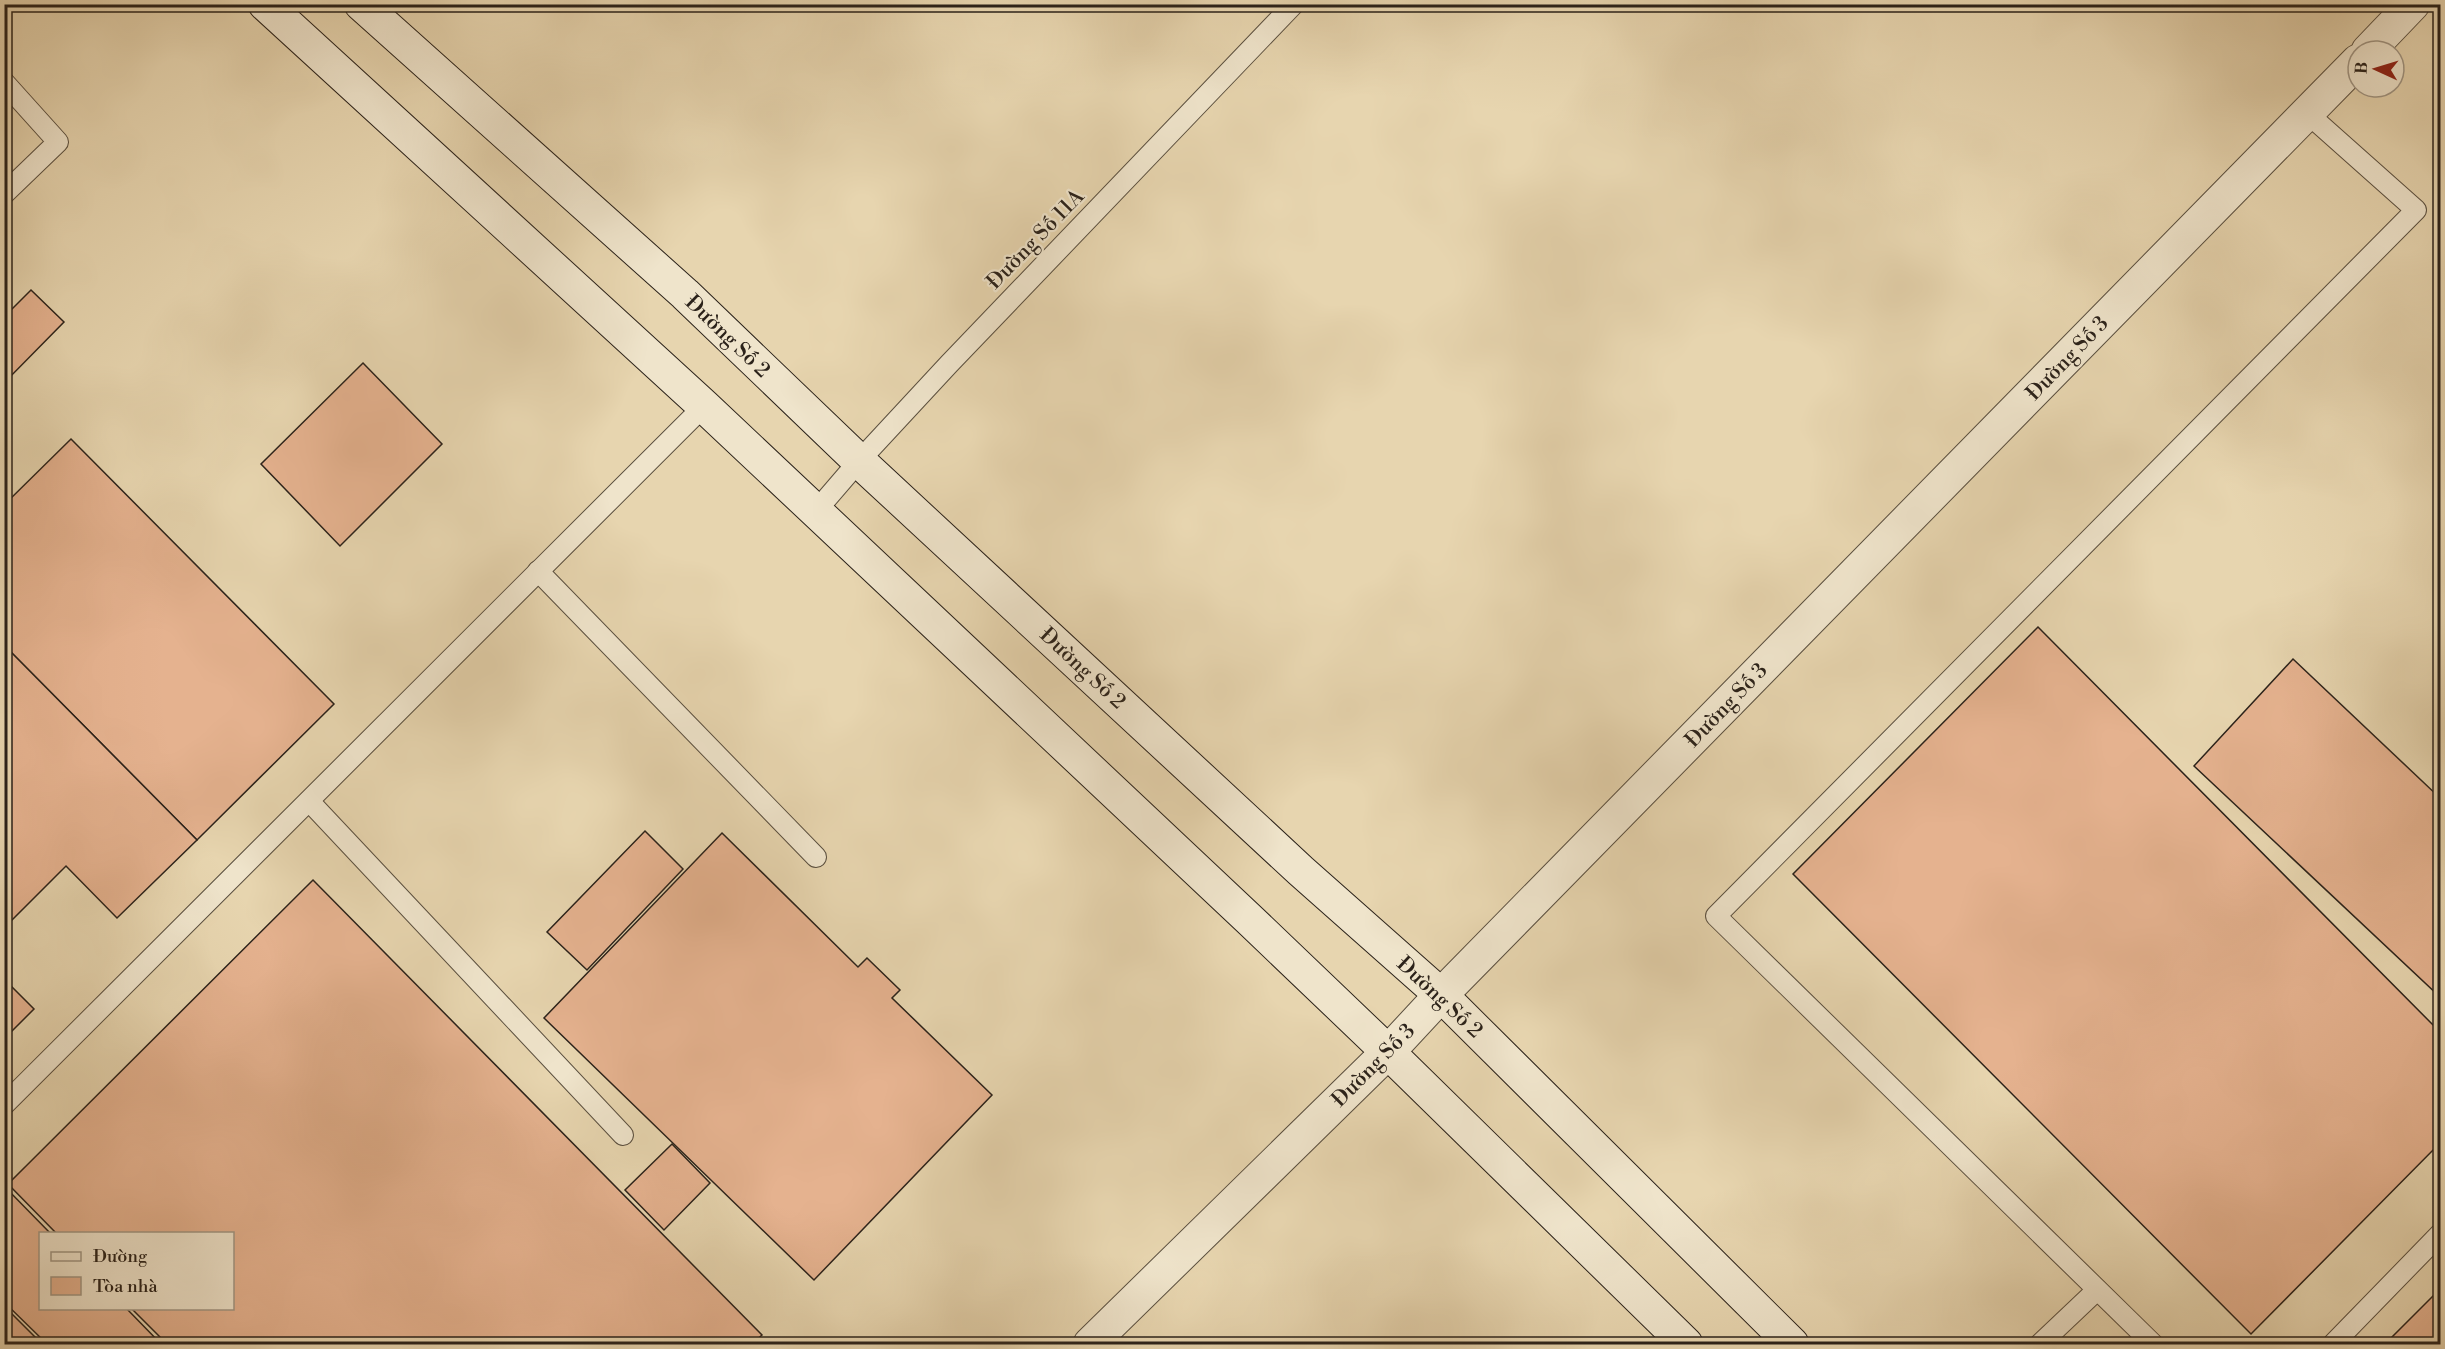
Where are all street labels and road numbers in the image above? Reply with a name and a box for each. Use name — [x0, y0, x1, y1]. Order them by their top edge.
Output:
street label: Đường Số 11A — [982, 184, 1090, 295]
street label: Đường Số 2 — [679, 290, 775, 384]
street label: Đường Số 3 — [2021, 311, 2114, 406]
street label: Đường Số 2 — [1034, 622, 1131, 715]
street label: Đường Số 3 — [1680, 658, 1773, 753]
street label: Đường Số 2 — [1391, 951, 1488, 1044]
street label: Đường Số 3 — [1326, 1018, 1421, 1113]

